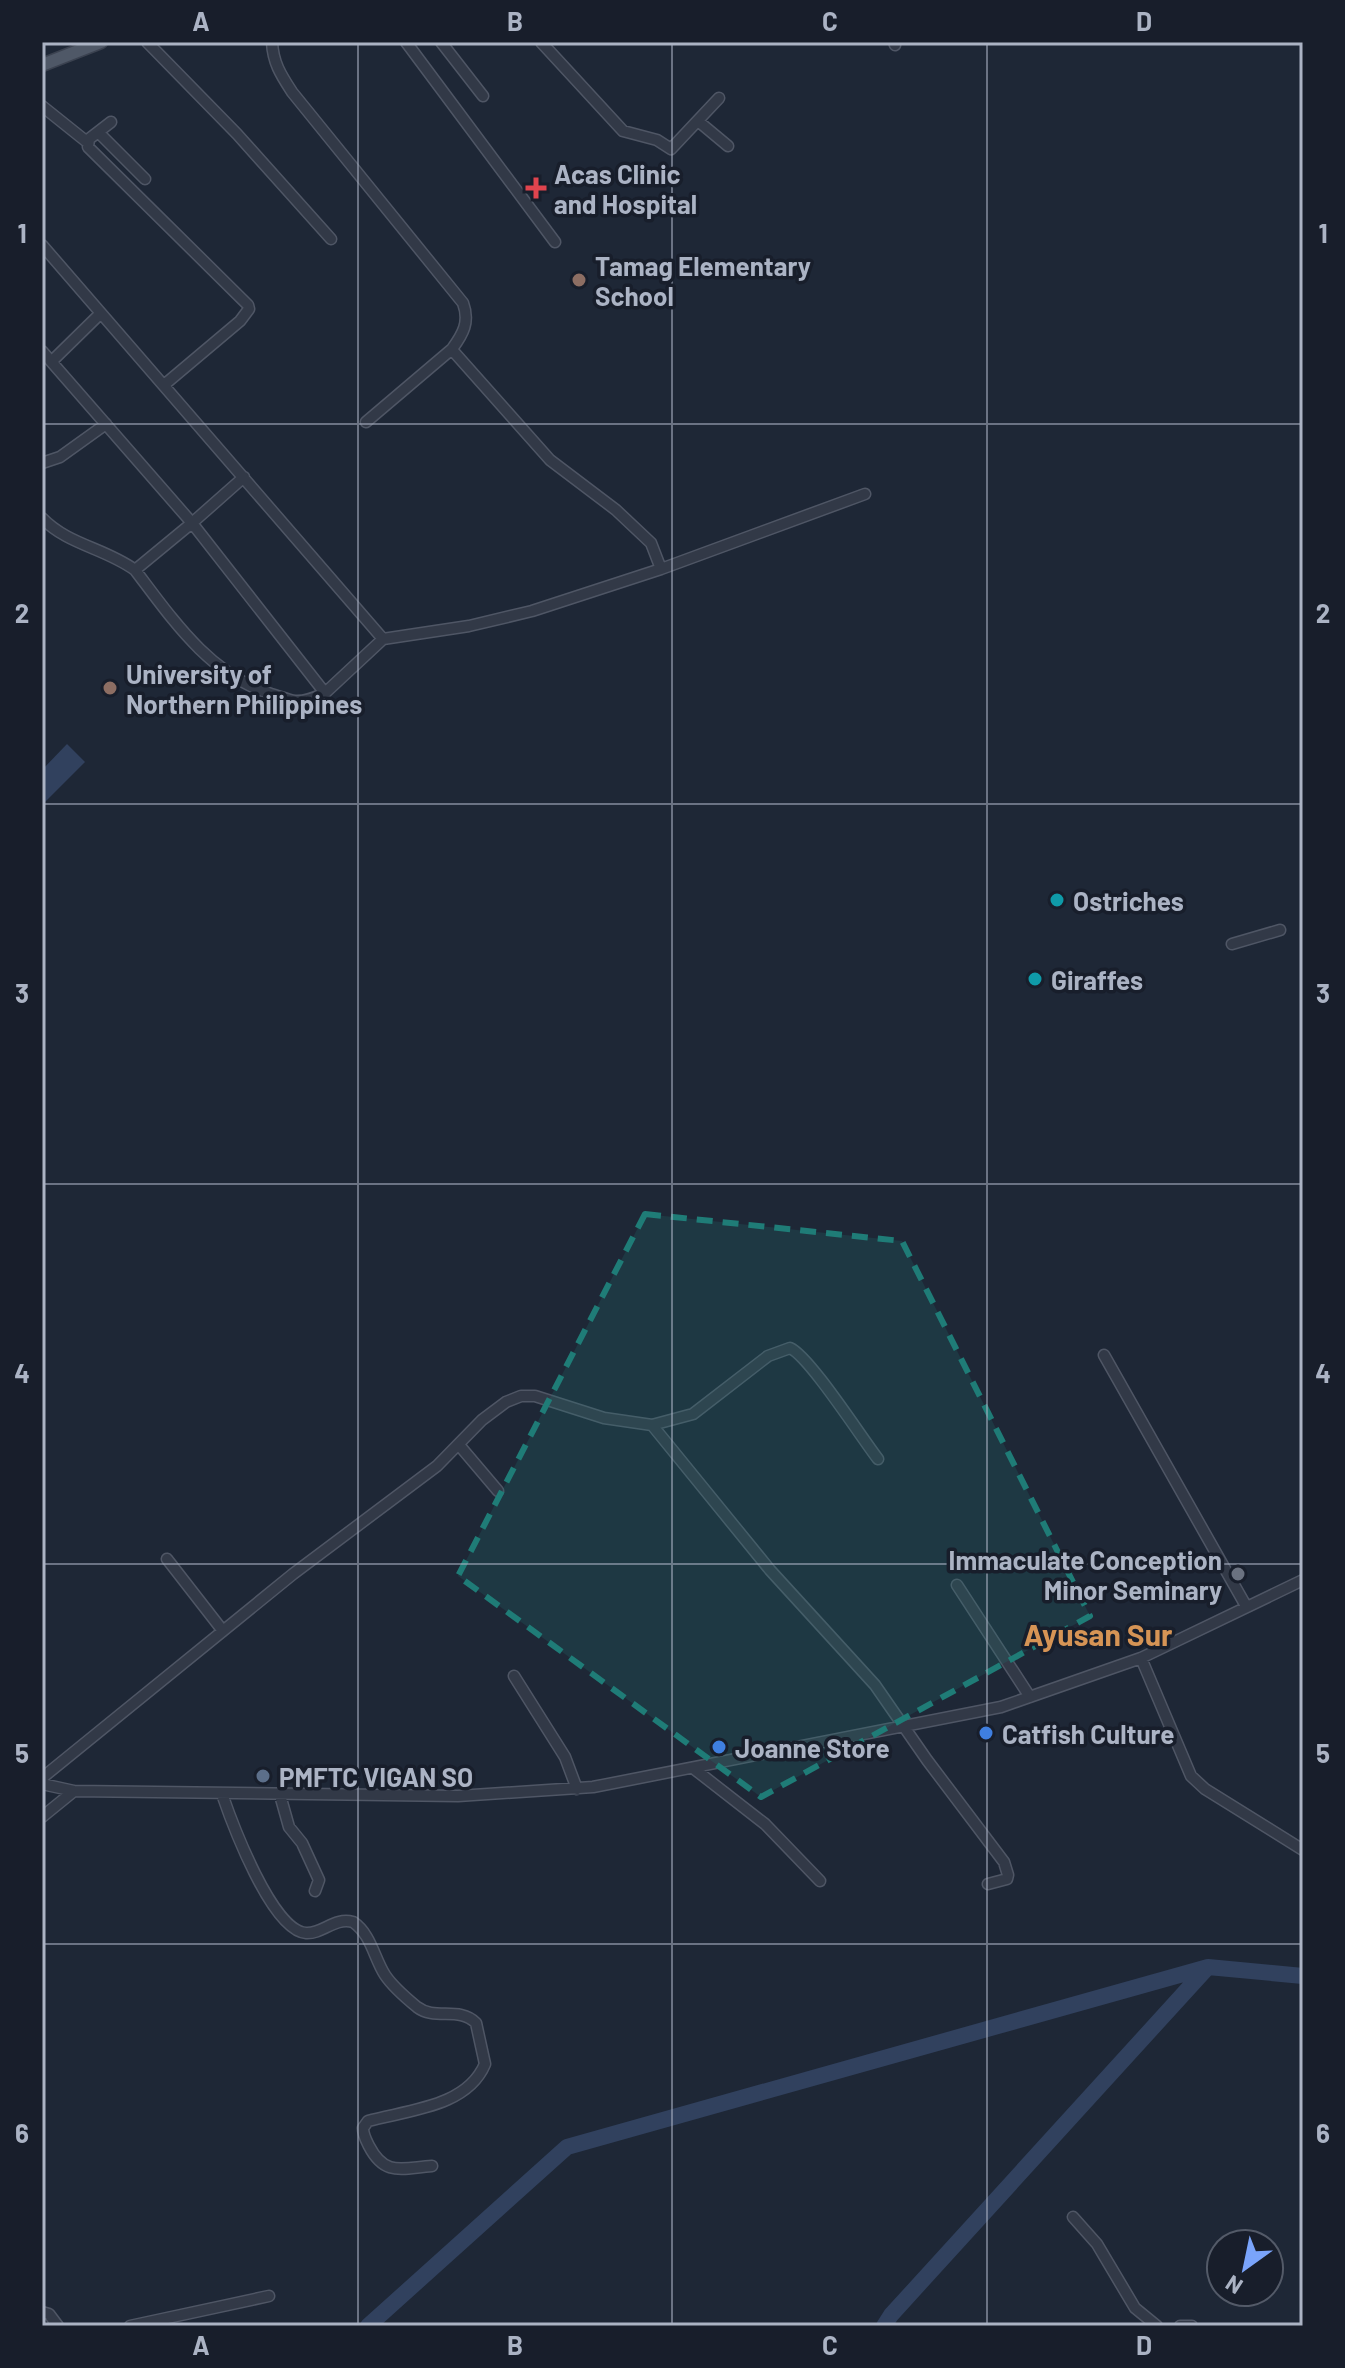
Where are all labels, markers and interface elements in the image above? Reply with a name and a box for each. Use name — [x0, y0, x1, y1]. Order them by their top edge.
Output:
text: A — [192, 5, 210, 36]
text: B — [507, 5, 523, 36]
text: C — [822, 5, 838, 36]
text: D — [1136, 5, 1152, 36]
place label: Acas Clinic and Hospital — [554, 158, 697, 219]
marker: Acas Clinic and Hospital — [525, 177, 547, 199]
text: 1 — [17, 217, 27, 248]
text: 1 — [1318, 217, 1328, 248]
place label: Tamag Elementary School — [595, 250, 811, 311]
marker: Tamag Elementary School — [570, 271, 588, 289]
text: 2 — [15, 597, 29, 628]
text: 2 — [1316, 597, 1330, 628]
place label: University of Northern Philippines — [126, 658, 362, 719]
marker: University of Northern Philippines — [101, 679, 119, 697]
place label: Ostriches — [1073, 885, 1184, 916]
marker: Ostriches — [1048, 891, 1066, 909]
place label: Giraffes — [1051, 964, 1143, 995]
marker: Giraffes — [1026, 970, 1044, 988]
text: 3 — [15, 977, 29, 1008]
text: 3 — [1316, 977, 1330, 1008]
text: 4 — [14, 1357, 30, 1388]
text: 4 — [1315, 1357, 1331, 1388]
place label: Immaculate Conception Minor Seminary — [949, 1544, 1222, 1605]
marker: Immaculate Conception Minor Seminary — [1229, 1565, 1247, 1583]
district label: Ayusan Sur — [1023, 1616, 1173, 1652]
place label: Catfish Culture — [1002, 1718, 1174, 1749]
marker: Catfish Culture — [977, 1724, 995, 1742]
place label: Joanne Store — [735, 1732, 890, 1763]
text: 5 — [15, 1737, 29, 1768]
text: 5 — [1316, 1737, 1330, 1768]
marker: Joanne Store — [710, 1738, 728, 1756]
place label: PMFTC VIGAN SO — [279, 1761, 473, 1792]
marker: PMFTC VIGAN SO — [254, 1767, 272, 1785]
text: 6 — [15, 2117, 29, 2148]
text: 6 — [1316, 2117, 1330, 2148]
north arrow — [1205, 2228, 1285, 2308]
text: N — [1220, 2271, 1247, 2301]
text: A — [192, 2329, 210, 2360]
text: B — [507, 2329, 523, 2360]
text: C — [822, 2329, 838, 2360]
text: D — [1136, 2329, 1152, 2360]

